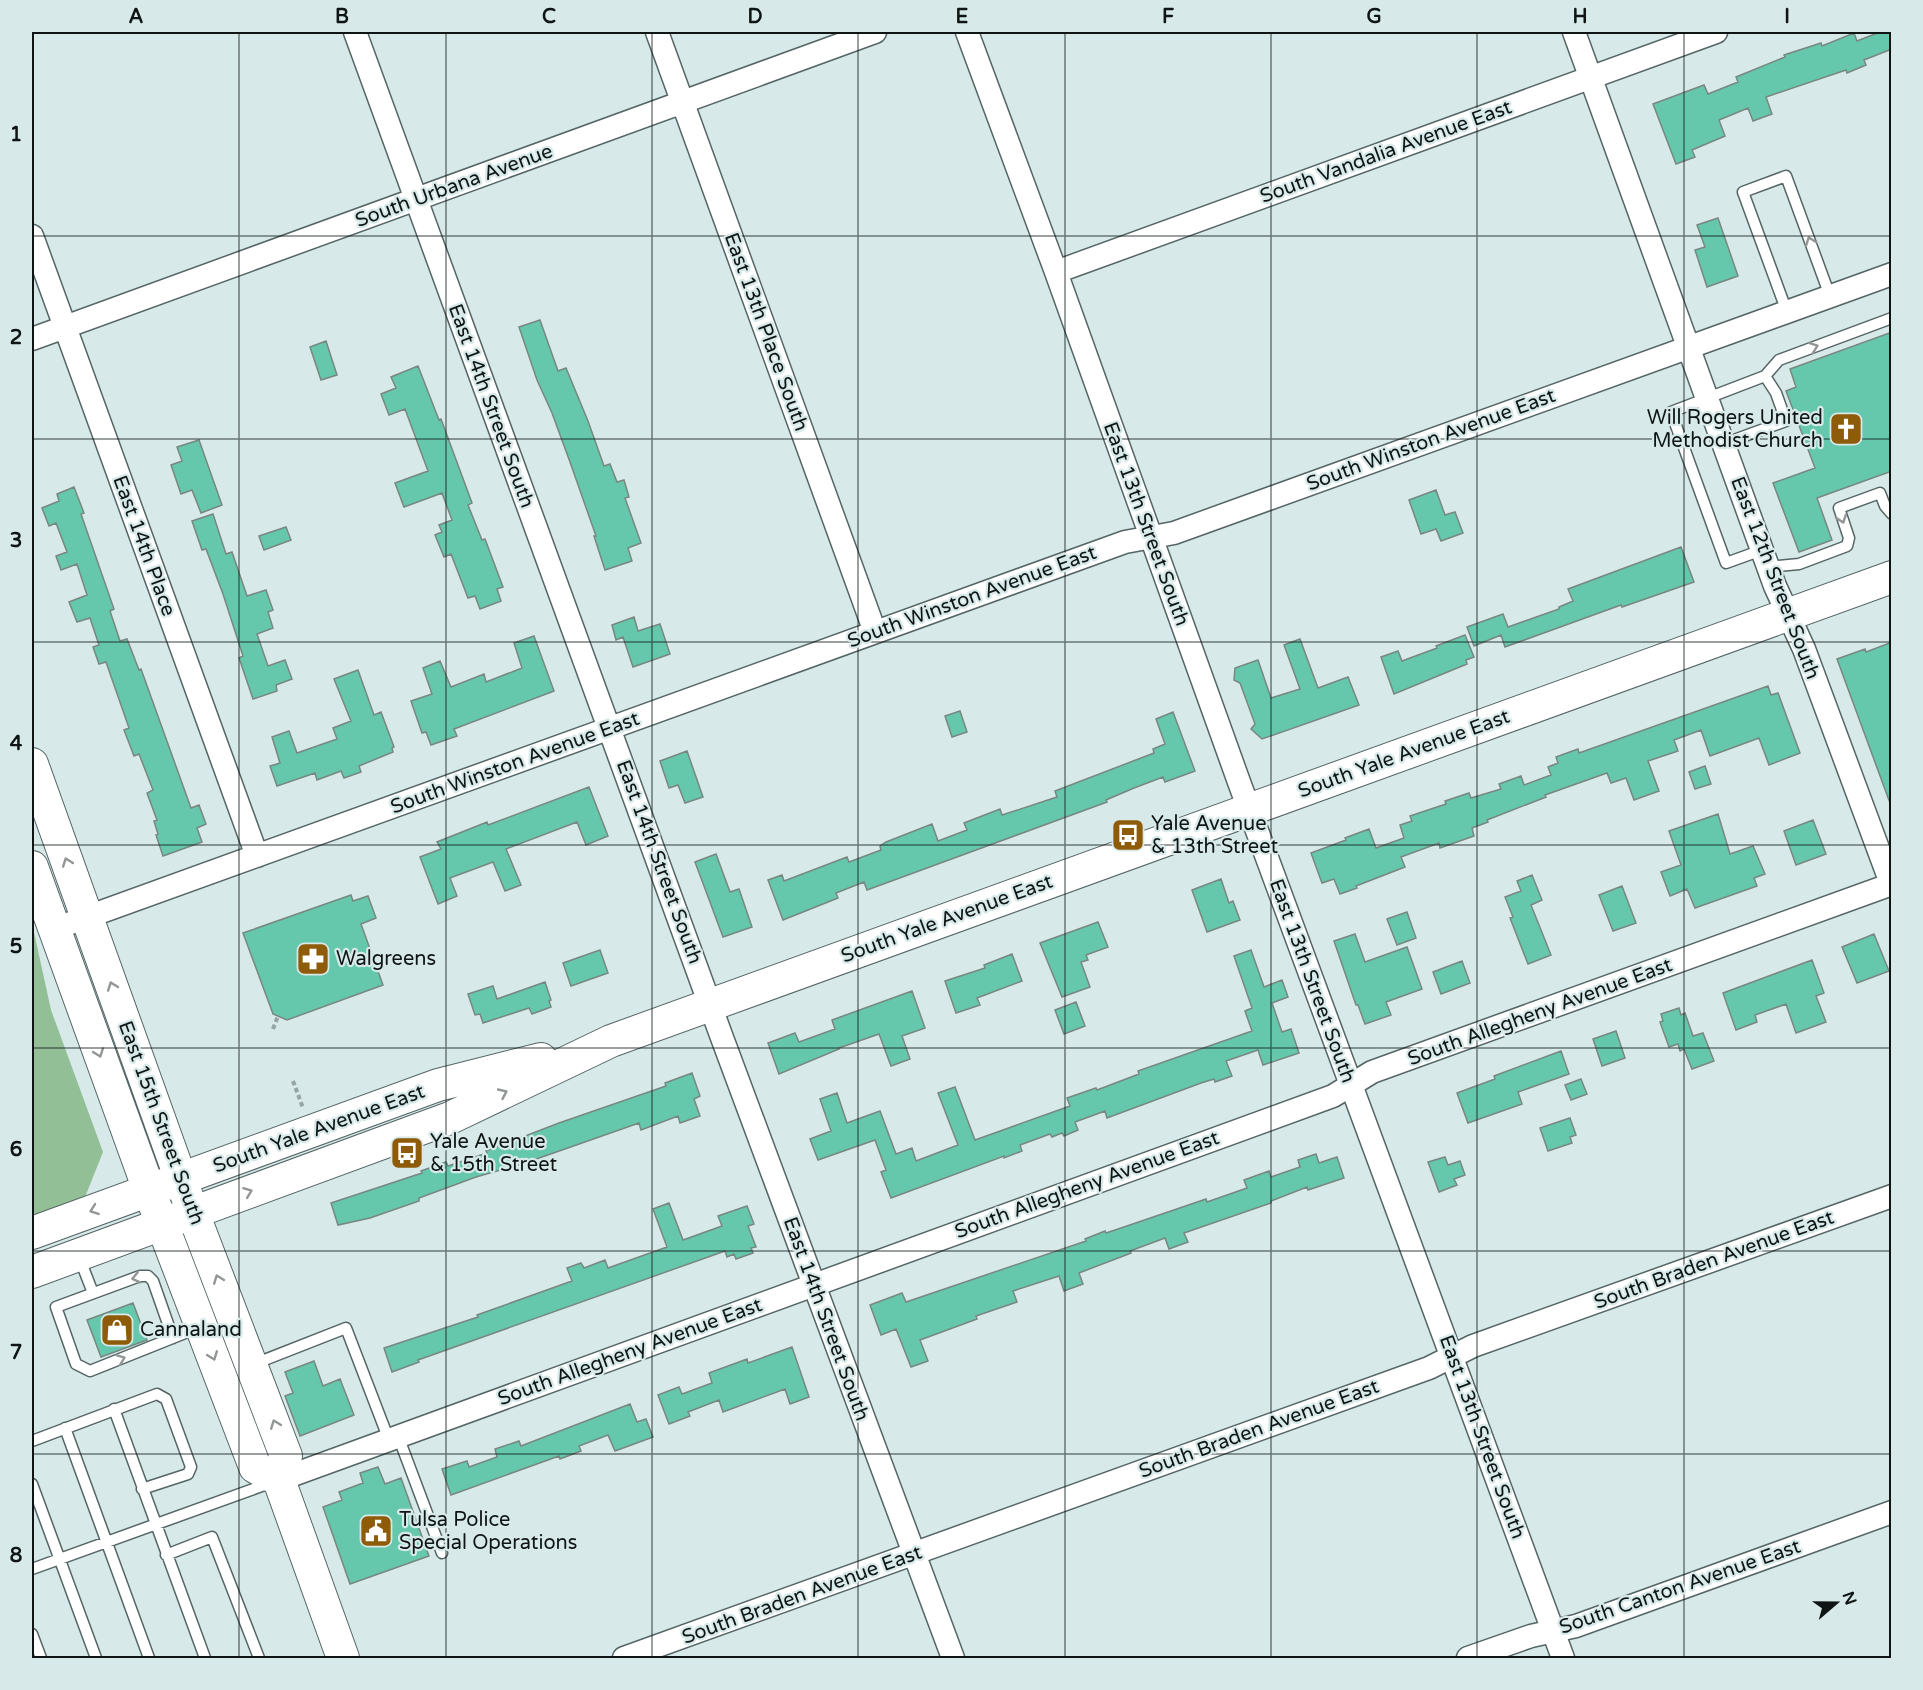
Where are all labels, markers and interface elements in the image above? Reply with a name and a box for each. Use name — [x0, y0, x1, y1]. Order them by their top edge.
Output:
text: A — [129, 5, 144, 29]
text: B — [335, 5, 349, 29]
text: C — [542, 5, 556, 29]
text: D — [747, 5, 763, 29]
text: E — [956, 5, 969, 29]
text: F — [1162, 5, 1174, 29]
text: G — [1366, 5, 1382, 29]
text: H — [1572, 5, 1588, 29]
text: I — [1784, 5, 1790, 29]
street label: South Vandalia Avenue East — [1257, 95, 1515, 209]
text: 1 — [10, 123, 22, 147]
street label: South Urbana Avenue — [352, 139, 556, 233]
street label: East 13th Place South — [719, 229, 813, 435]
one-way arrow — [1804, 236, 1817, 247]
street label: East 14th Street South — [443, 301, 539, 511]
text: 2 — [10, 326, 22, 350]
one-way arrow — [1808, 342, 1819, 355]
street label: South Winston Avenue East — [1303, 384, 1559, 496]
place label: Will Rogers United Methodist Church — [1647, 406, 1823, 453]
church icon: Will Rogers United Methodist Church — [1828, 411, 1864, 447]
street label: East 13th Street South — [1098, 419, 1194, 629]
street label: East 14th Place — [107, 472, 181, 620]
street label: East 12th Street South — [1725, 473, 1825, 683]
one-way arrow — [1835, 513, 1848, 524]
text: 3 — [10, 529, 22, 553]
street label: South Winston Avenue East — [844, 541, 1100, 653]
street label: South Yale Avenue East — [1295, 704, 1513, 803]
street label: South Winston Avenue East — [387, 707, 643, 819]
text: 4 — [10, 732, 23, 756]
street label: East 14th Street South — [611, 757, 707, 967]
place label: Yale Avenue & 13th Street — [1151, 812, 1278, 859]
bus stop icon: Yale Avenue & 13th Street — [1110, 817, 1146, 853]
one-way arrow — [62, 857, 75, 868]
street label: South Yale Avenue East — [838, 869, 1056, 968]
street label: East 13th Street South — [1264, 876, 1360, 1086]
text: 5 — [10, 935, 22, 959]
pharmacy icon: Walgreens — [295, 941, 331, 977]
place label: Walgreens — [336, 947, 436, 971]
street label: South Allegheny Avenue East — [1405, 953, 1676, 1071]
one-way arrow — [107, 981, 120, 992]
street label: East 15th Street South — [113, 1018, 209, 1228]
one-way arrow — [91, 1047, 104, 1058]
street label: South Yale Avenue East — [210, 1079, 428, 1178]
one-way arrow — [496, 1088, 507, 1100]
street label: South Allegheny Avenue East — [952, 1126, 1223, 1244]
place label: Yale Avenue & 15th Street — [430, 1130, 557, 1177]
bus stop icon: Yale Avenue & 15th Street — [389, 1135, 425, 1171]
text: 6 — [10, 1138, 22, 1162]
one-way arrow — [242, 1187, 253, 1199]
one-way arrow — [89, 1203, 100, 1216]
street label: South Braden Avenue East — [1591, 1205, 1838, 1315]
street label: East 14th Street South — [778, 1214, 874, 1424]
one-way arrow — [131, 1271, 141, 1284]
one-way arrow — [213, 1274, 225, 1285]
street label: South Allegheny Avenue East — [495, 1293, 766, 1411]
shop icon: Cannaland — [99, 1312, 135, 1348]
place label: Cannaland — [140, 1318, 242, 1342]
street label: East 13th Street South — [1434, 1332, 1530, 1542]
text: 7 — [10, 1341, 22, 1365]
one-way arrow — [205, 1350, 218, 1361]
one-way arrow — [115, 1354, 126, 1367]
street label: South Braden Avenue East — [1136, 1374, 1383, 1484]
one-way arrow — [269, 1419, 282, 1430]
place label: Tulsa Police Special Operations — [399, 1508, 577, 1555]
public building icon: Tulsa Police Special Operations — [358, 1513, 394, 1549]
street label: South Canton Avenue East — [1556, 1534, 1804, 1640]
street label: South Braden Avenue East — [679, 1540, 926, 1650]
text: 8 — [10, 1544, 22, 1568]
north arrow — [1806, 1573, 1866, 1633]
text: N — [1838, 1589, 1861, 1608]

